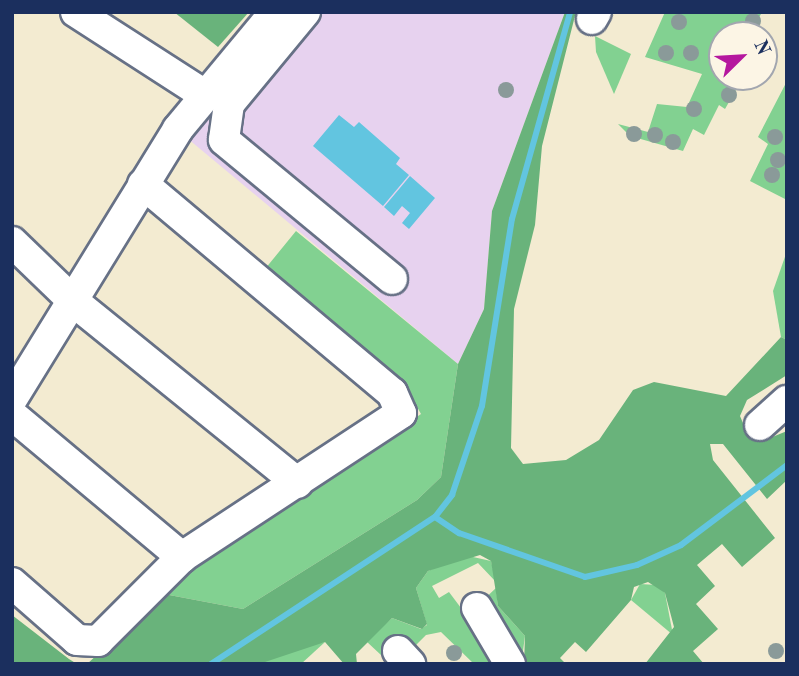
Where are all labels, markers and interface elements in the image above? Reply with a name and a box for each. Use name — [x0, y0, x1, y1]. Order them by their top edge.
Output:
north arrow — [708, 21, 778, 91]
text: N — [749, 38, 772, 59]

